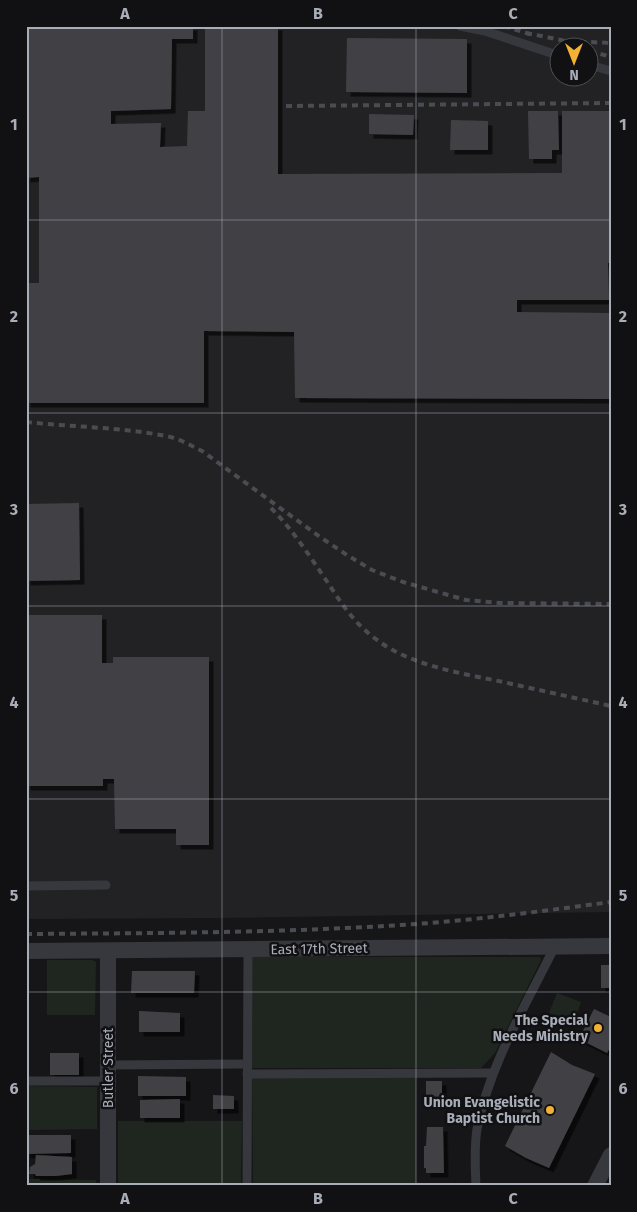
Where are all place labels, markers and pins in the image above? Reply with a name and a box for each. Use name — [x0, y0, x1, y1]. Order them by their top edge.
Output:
place label: The Special Needs Ministry — [493, 1012, 589, 1045]
marker: The Special Needs Ministry — [592, 1022, 604, 1034]
place label: Union Evangelistic Baptist Church — [424, 1094, 540, 1127]
marker: Union Evangelistic Baptist Church — [544, 1104, 556, 1116]

